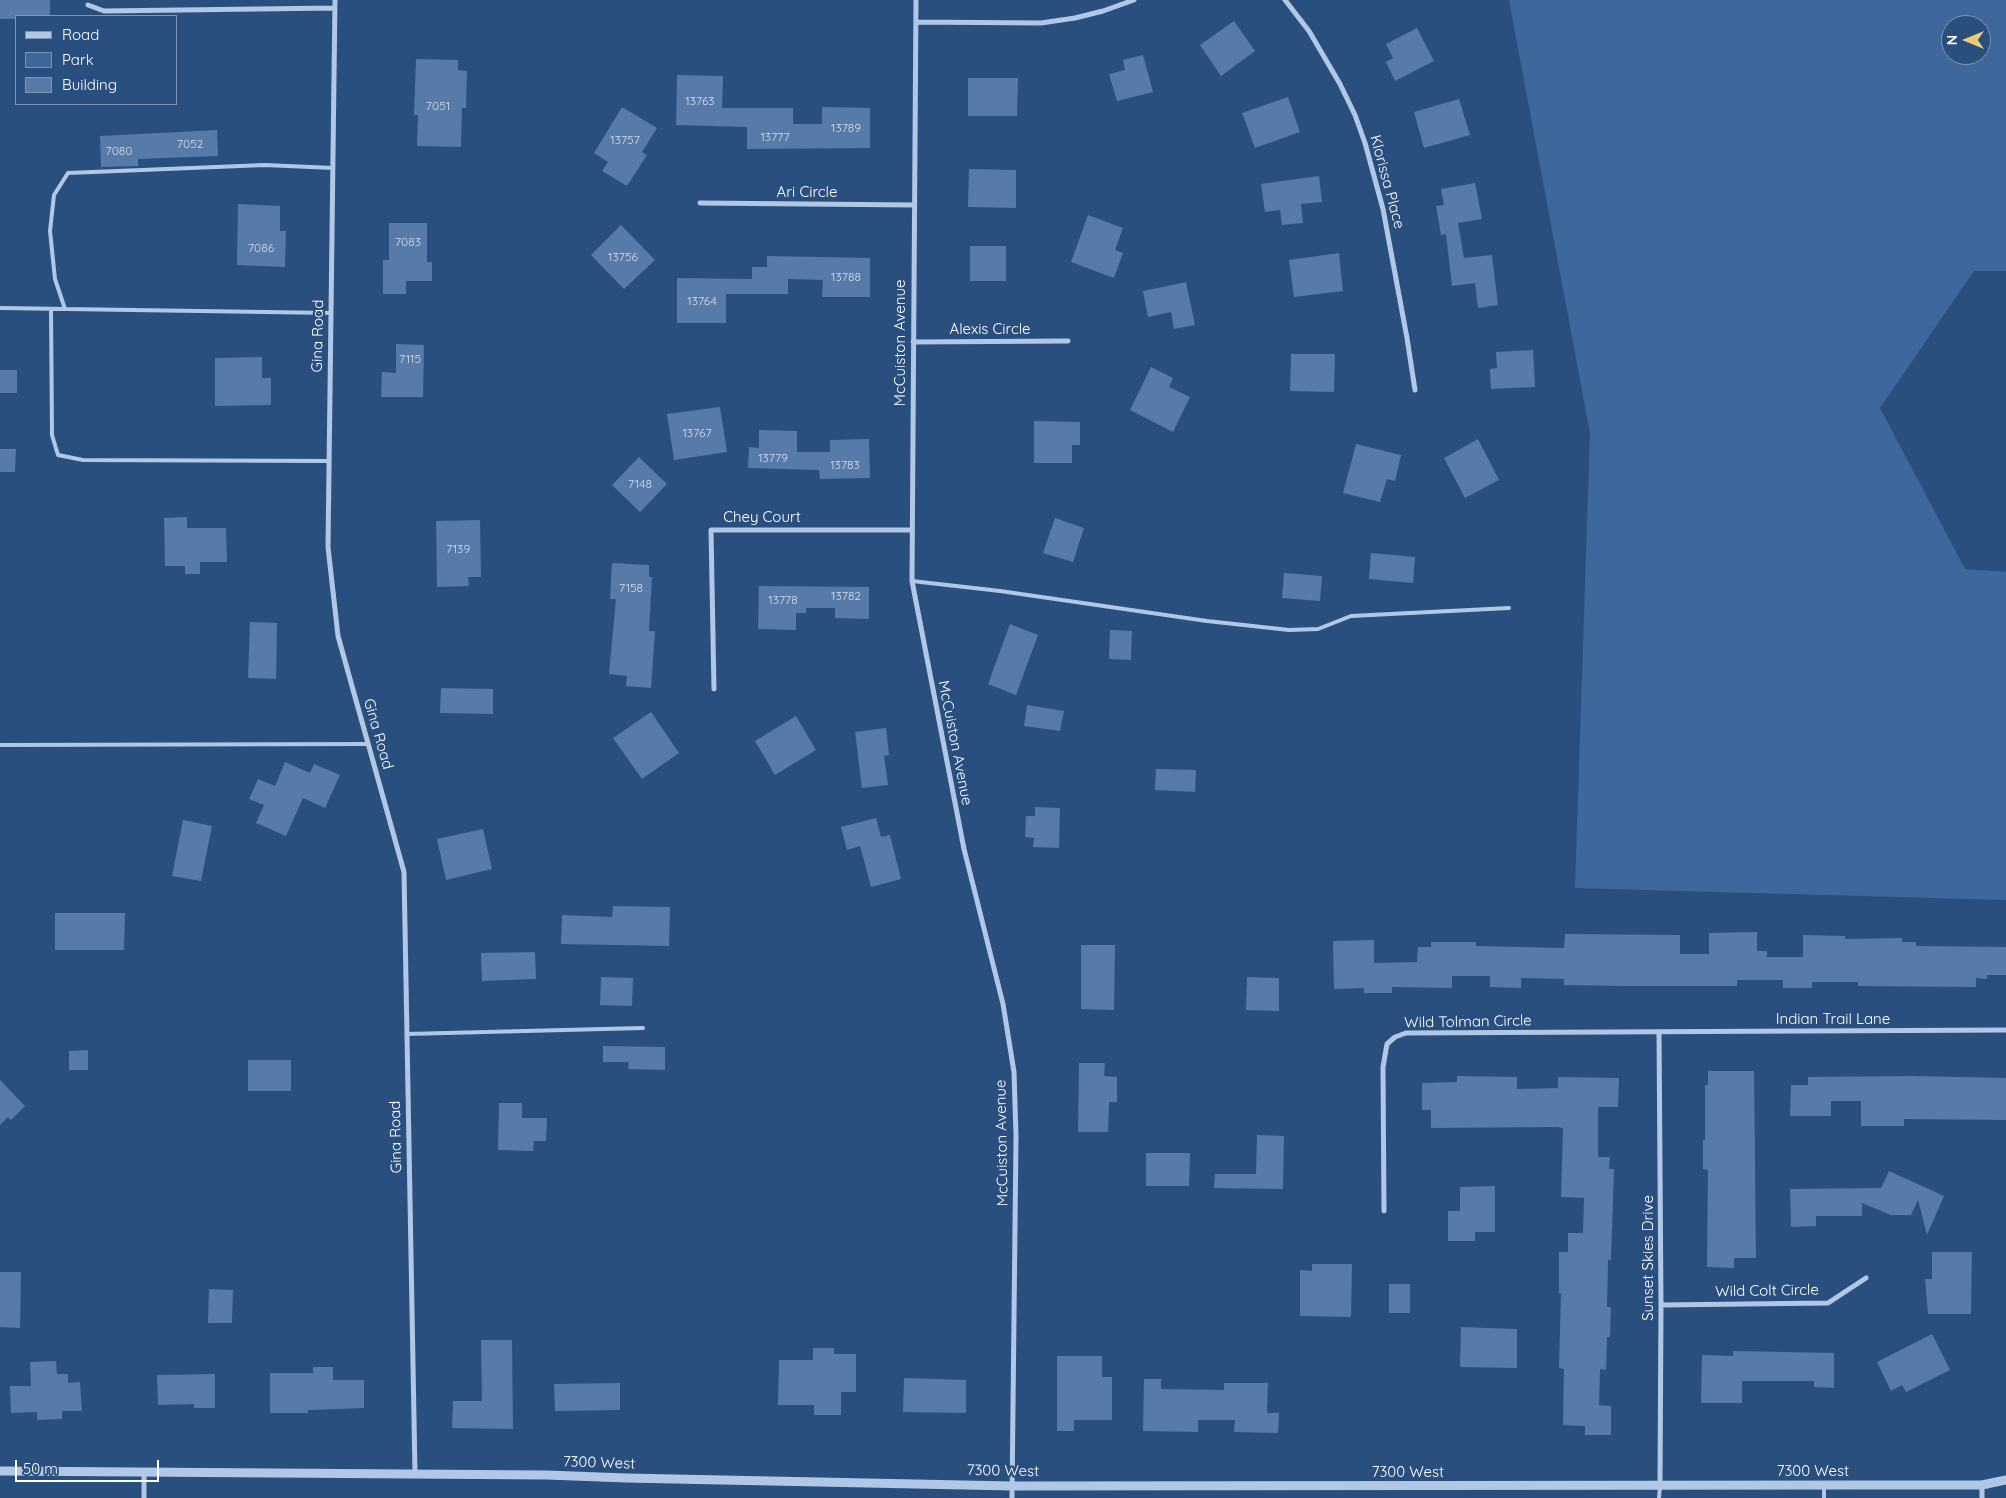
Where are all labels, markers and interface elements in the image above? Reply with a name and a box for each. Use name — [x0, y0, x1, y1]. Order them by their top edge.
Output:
legend — [15, 15, 178, 105]
north arrow — [1941, 15, 1991, 65]
text: Road — [62, 25, 99, 44]
text: N — [1943, 35, 1961, 45]
text: Park — [62, 50, 94, 69]
text: Building — [62, 75, 117, 94]
house number: 13763 — [685, 94, 715, 108]
house number: 7051 — [426, 99, 450, 113]
house number: 13789 — [831, 121, 861, 135]
house number: 13777 — [760, 130, 790, 144]
house number: 13757 — [610, 133, 640, 147]
street label: Klorissa Place — [1366, 133, 1408, 231]
house number: 7052 — [177, 137, 203, 151]
house number: 7080 — [106, 144, 132, 158]
street label: Ari Circle — [777, 183, 837, 201]
house number: 7083 — [395, 235, 421, 249]
house number: 7086 — [248, 241, 274, 255]
house number: 13756 — [608, 250, 638, 264]
house number: 13788 — [831, 270, 861, 284]
street label: McCuiston Avenue — [891, 280, 909, 406]
house number: 13764 — [687, 294, 717, 308]
street label: Gina Road — [308, 299, 328, 373]
street label: Alexis Circle — [950, 320, 1030, 338]
house number: 7115 — [399, 352, 421, 366]
house number: 13767 — [682, 426, 712, 440]
house number: 13779 — [758, 451, 788, 465]
house number: 13783 — [830, 458, 860, 472]
house number: 7148 — [628, 477, 652, 491]
street label: Chey Court — [723, 508, 801, 526]
house number: 7139 — [446, 542, 470, 556]
house number: 7158 — [619, 581, 643, 595]
house number: 13782 — [831, 589, 861, 603]
house number: 13778 — [768, 593, 798, 607]
street label: McCuiston Avenue — [934, 679, 976, 807]
street label: Gina Road — [359, 697, 397, 771]
street label: Indian Trail Lane — [1776, 1010, 1890, 1028]
street label: Wild Tolman Circle — [1404, 1012, 1532, 1032]
street label: McCuiston Avenue — [992, 1079, 1012, 1207]
street label: Gina Road — [386, 1100, 406, 1174]
street label: Sunset Skies Drive — [1639, 1195, 1657, 1321]
street label: Wild Colt Circle — [1715, 1281, 1819, 1301]
scale bar — [18, 1450, 161, 1482]
street label: 7300 West — [563, 1453, 635, 1473]
text: 50 m — [23, 1459, 58, 1478]
street label: 7300 West — [967, 1461, 1039, 1481]
street label: 7300 West — [1777, 1462, 1849, 1480]
street label: 7300 West — [1372, 1463, 1444, 1481]

